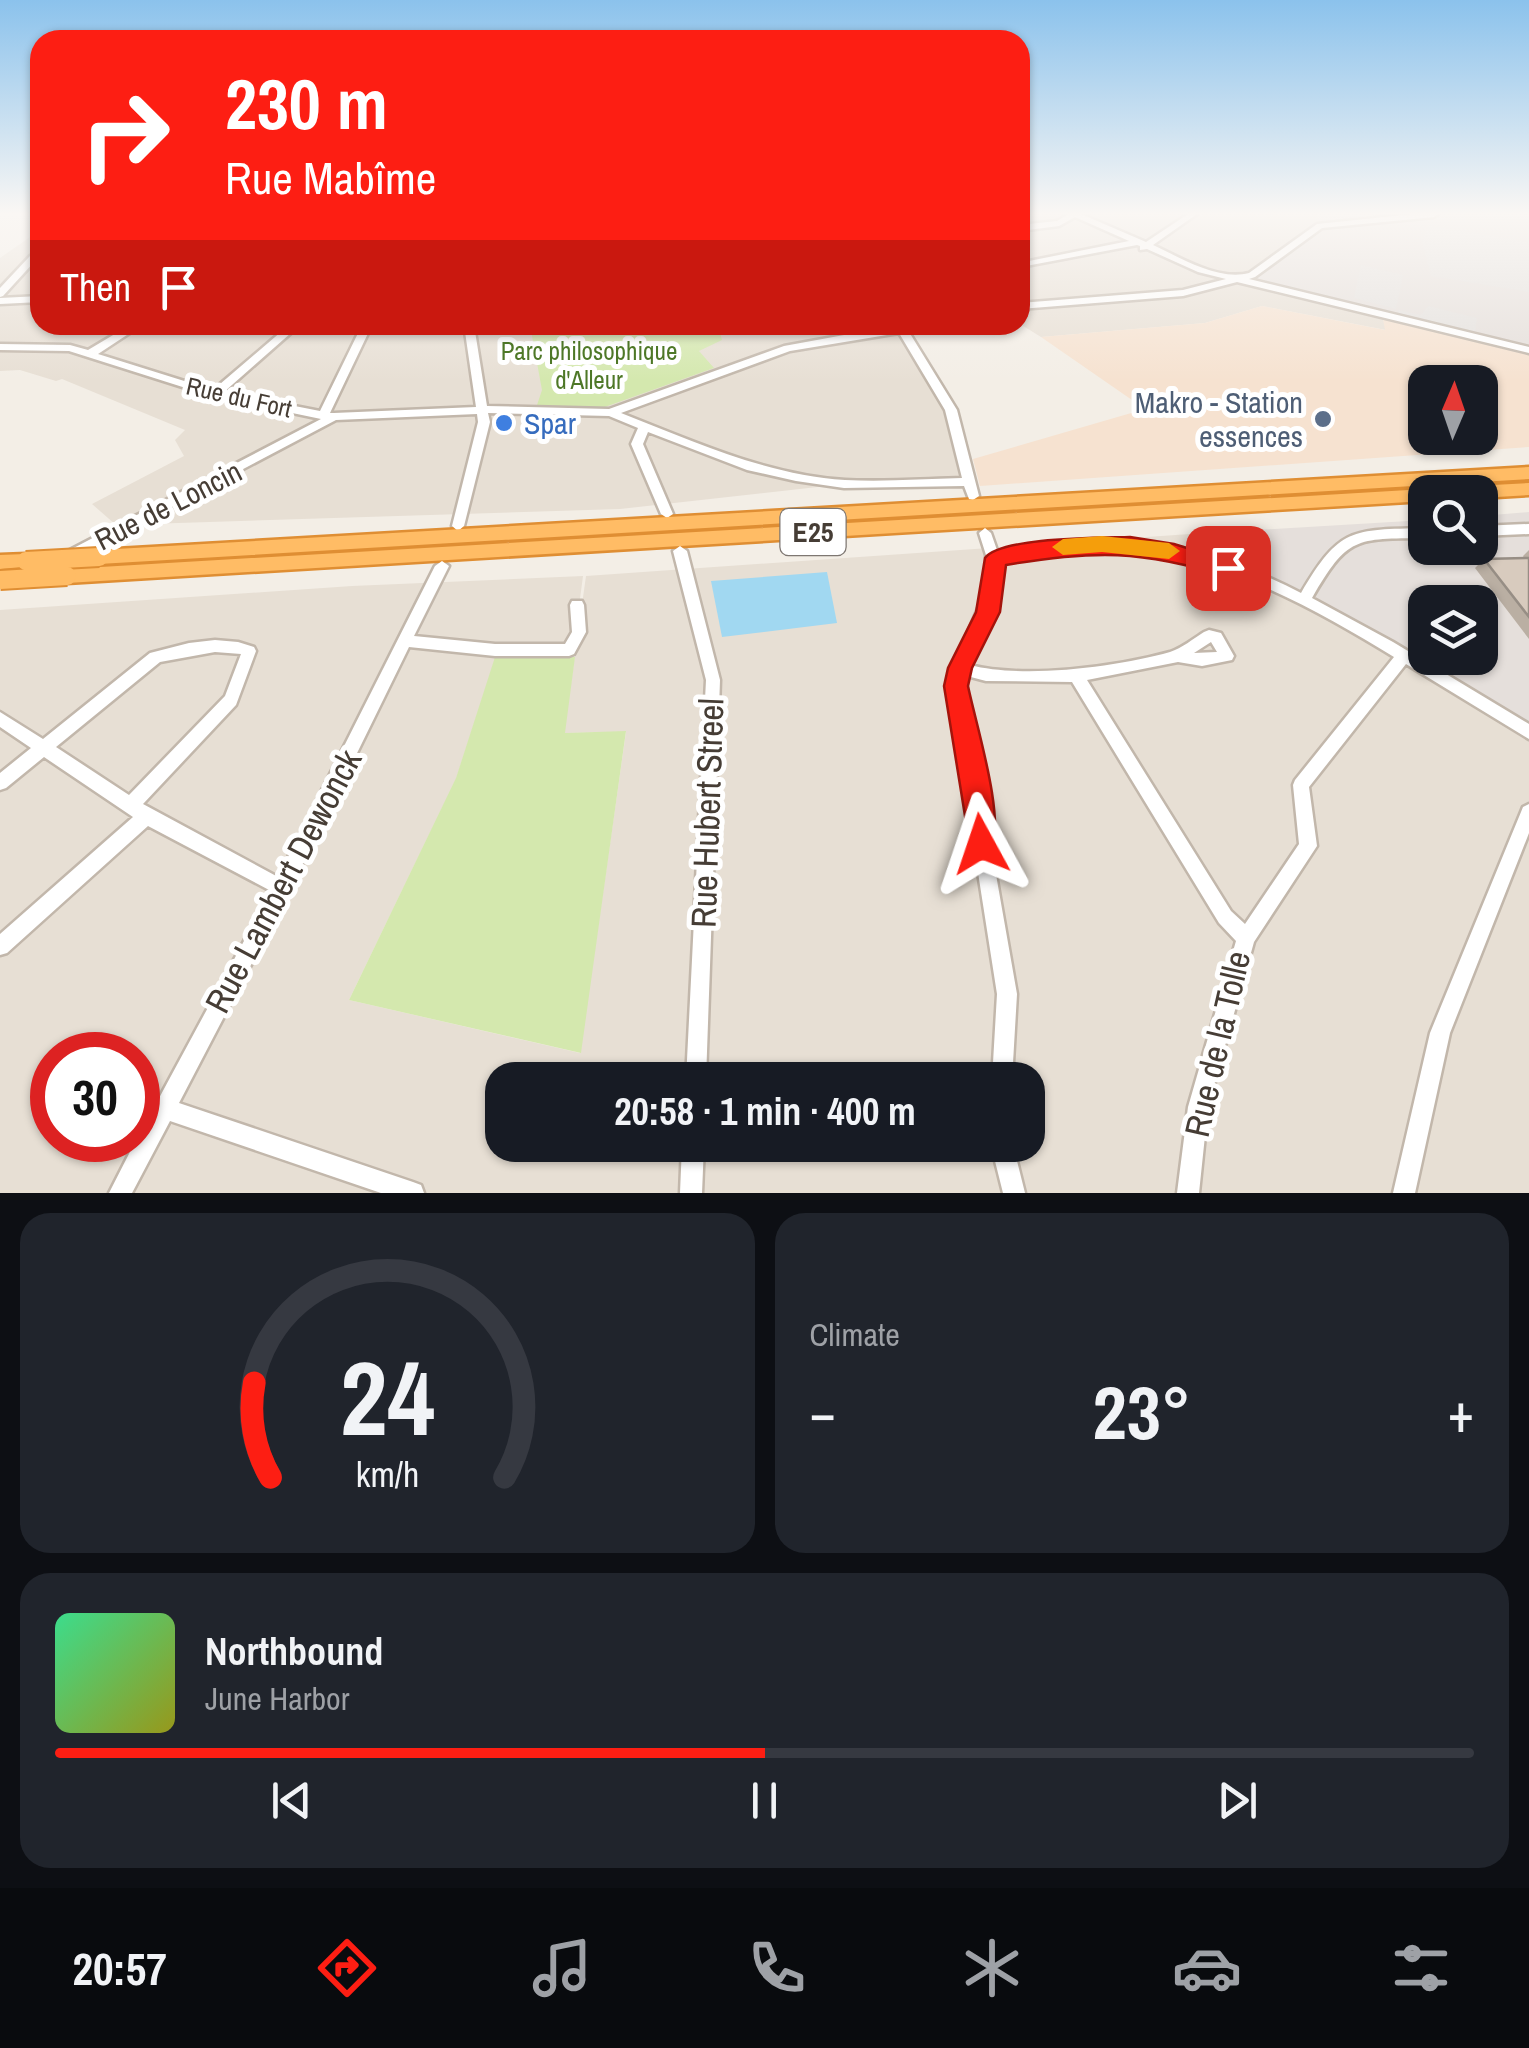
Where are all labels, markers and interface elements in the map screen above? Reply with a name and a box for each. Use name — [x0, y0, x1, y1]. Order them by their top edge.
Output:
text: 230 m — [225, 57, 388, 151]
icon: right — [60, 70, 190, 200]
text: Rue Mabîme — [225, 147, 436, 208]
icon: arrive — [151, 260, 206, 315]
text: Then — [60, 262, 131, 313]
park label: Parc philosophique d'Alleur — [501, 334, 677, 397]
north arrow — [1408, 365, 1498, 455]
map controls — [1408, 365, 1498, 675]
street label: Rue du Fort — [183, 368, 295, 426]
place label: Makro - Station essences — [1135, 382, 1303, 456]
place label: Spar — [524, 403, 577, 443]
marker: Makro - Station essences — [1312, 408, 1334, 430]
marker: Spar — [493, 412, 515, 434]
street label: Rue de Loncin — [88, 451, 248, 559]
button: search — [1408, 475, 1498, 565]
road number: E25 — [780, 509, 846, 555]
pin — [1186, 526, 1271, 611]
icon: arrive — [1201, 541, 1256, 596]
button: layers — [1408, 585, 1498, 675]
street label: Rue Hubert Streel — [680, 697, 734, 929]
street label: Rue Lambert Dewonck — [194, 741, 373, 1021]
position arrow — [929, 792, 1033, 896]
street label: Rue de la Tolle — [1173, 946, 1261, 1142]
speed limit sign: 30 — [30, 1032, 160, 1162]
text: 20:58 · 1 min · 400 m — [614, 1086, 916, 1137]
text: Climate — [810, 1313, 900, 1356]
text: 24 — [340, 1327, 435, 1467]
text: 23° — [1093, 1361, 1191, 1462]
text: − — [810, 1375, 836, 1449]
text: + — [1448, 1375, 1474, 1449]
text: km/h — [355, 1450, 419, 1498]
text: Northbound — [205, 1626, 383, 1677]
text: June Harbor — [205, 1677, 349, 1720]
icon: previous — [264, 1773, 319, 1828]
icon: pause — [737, 1773, 792, 1828]
icon: next — [1210, 1773, 1265, 1828]
icon: directions — [312, 1933, 382, 2003]
icon: music — [527, 1933, 597, 2003]
icon: phone — [742, 1933, 812, 2003]
icon: climate — [957, 1933, 1027, 2003]
icon: car — [1172, 1933, 1242, 2003]
icon: filters — [1386, 1933, 1456, 2003]
text: 20:57 — [72, 1938, 167, 1999]

